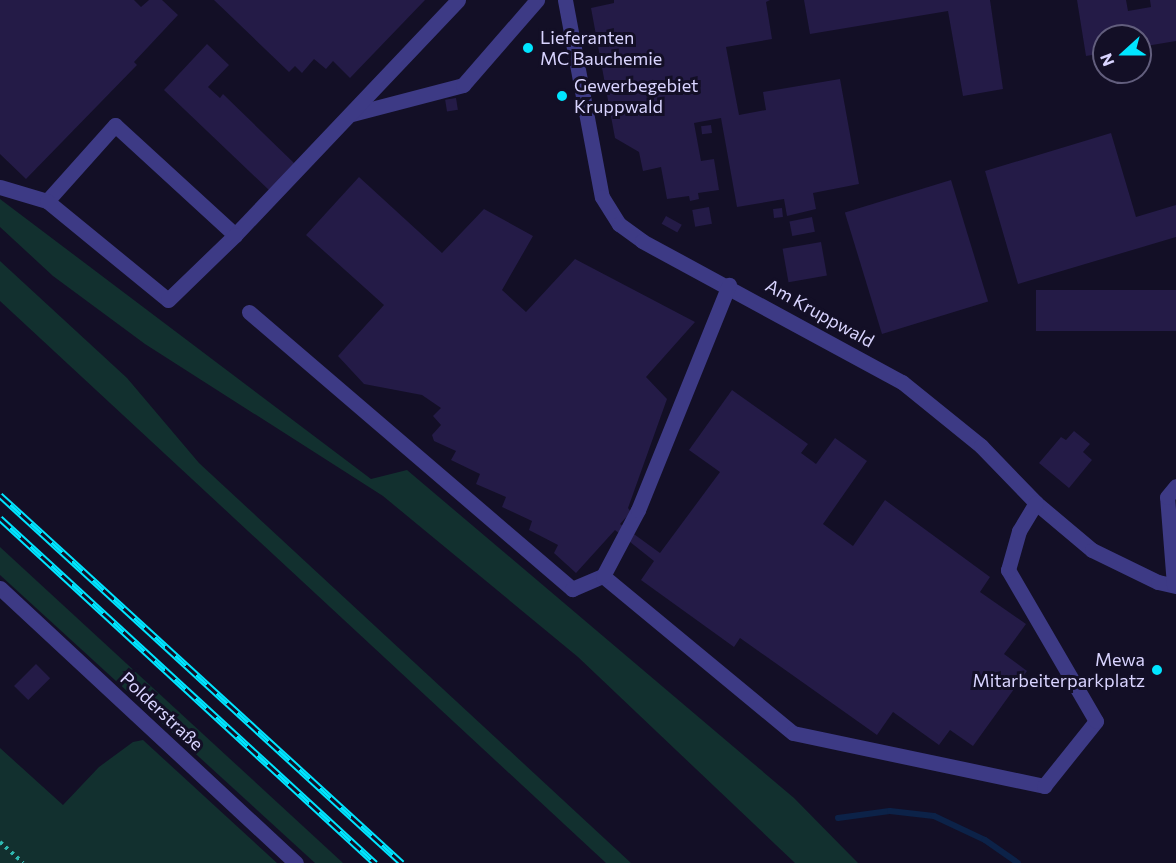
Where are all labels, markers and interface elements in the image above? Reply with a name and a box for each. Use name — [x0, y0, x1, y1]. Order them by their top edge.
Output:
north arrow — [1092, 24, 1152, 84]
place label: Lieferanten MC Bauchemie — [540, 27, 662, 70]
marker: Lieferanten MC Bauchemie — [521, 41, 535, 55]
text: N — [1096, 51, 1118, 69]
place label: Gewerbegebiet Kruppwald — [574, 75, 698, 118]
marker: Gewerbegebiet Kruppwald — [555, 89, 569, 103]
street label: Am Kruppwald — [762, 274, 878, 352]
place label: Mewa Mitarbeiterparkplatz — [972, 649, 1145, 692]
marker: Mewa Mitarbeiterparkplatz — [1150, 663, 1164, 677]
street label: Polderstraße — [116, 667, 208, 755]

